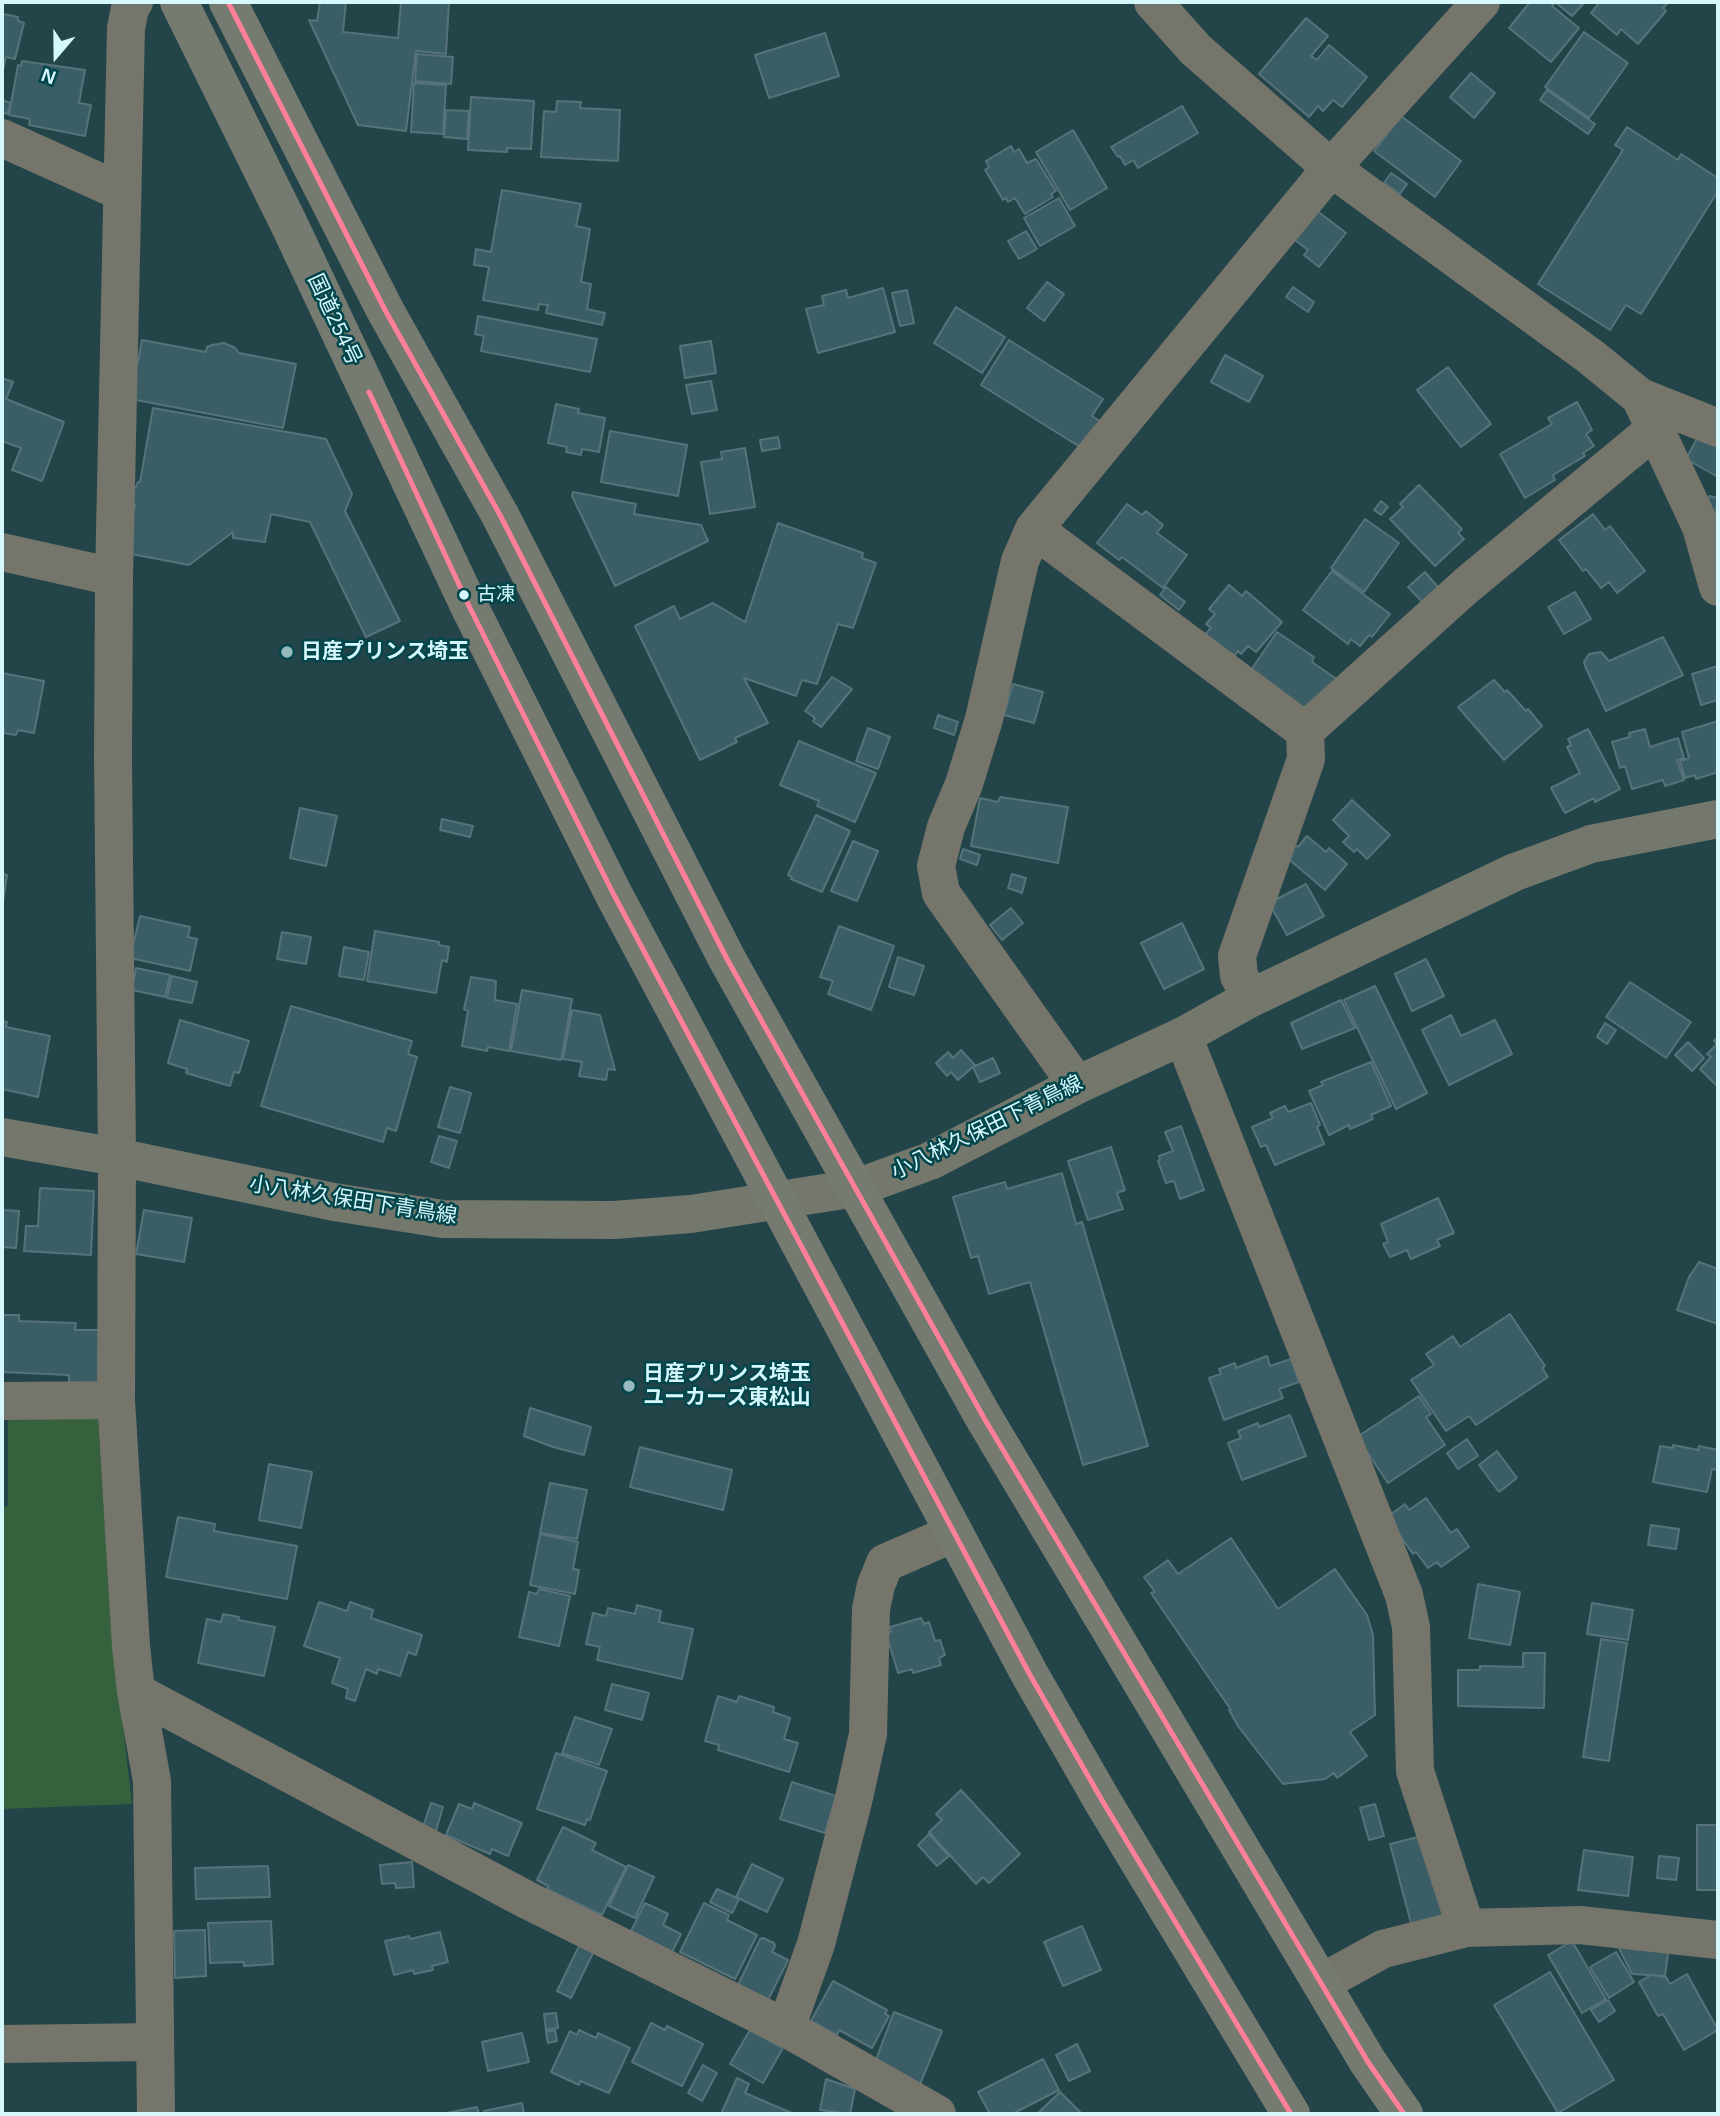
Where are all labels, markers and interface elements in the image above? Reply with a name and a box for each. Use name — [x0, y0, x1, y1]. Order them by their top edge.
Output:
north arrow — [21, 21, 91, 91]
text: N — [39, 64, 59, 88]
street label: 国道254号 — [302, 270, 366, 370]
place label: 古凍 — [477, 584, 515, 606]
marker: 古凍 — [457, 588, 471, 602]
place label: 日産プリンス埼玉 — [301, 639, 469, 665]
marker: 日産プリンス埼玉 — [279, 644, 295, 660]
street label: 小八林久保田下青鳥線 — [887, 1071, 1087, 1185]
street label: 小八林久保田下青鳥線 — [247, 1172, 459, 1230]
place label: 日産プリンス埼玉 ユーカーズ東松山 — [643, 1361, 811, 1411]
marker: 日産プリンス埼玉 ユーカーズ東松山 — [621, 1378, 637, 1394]

